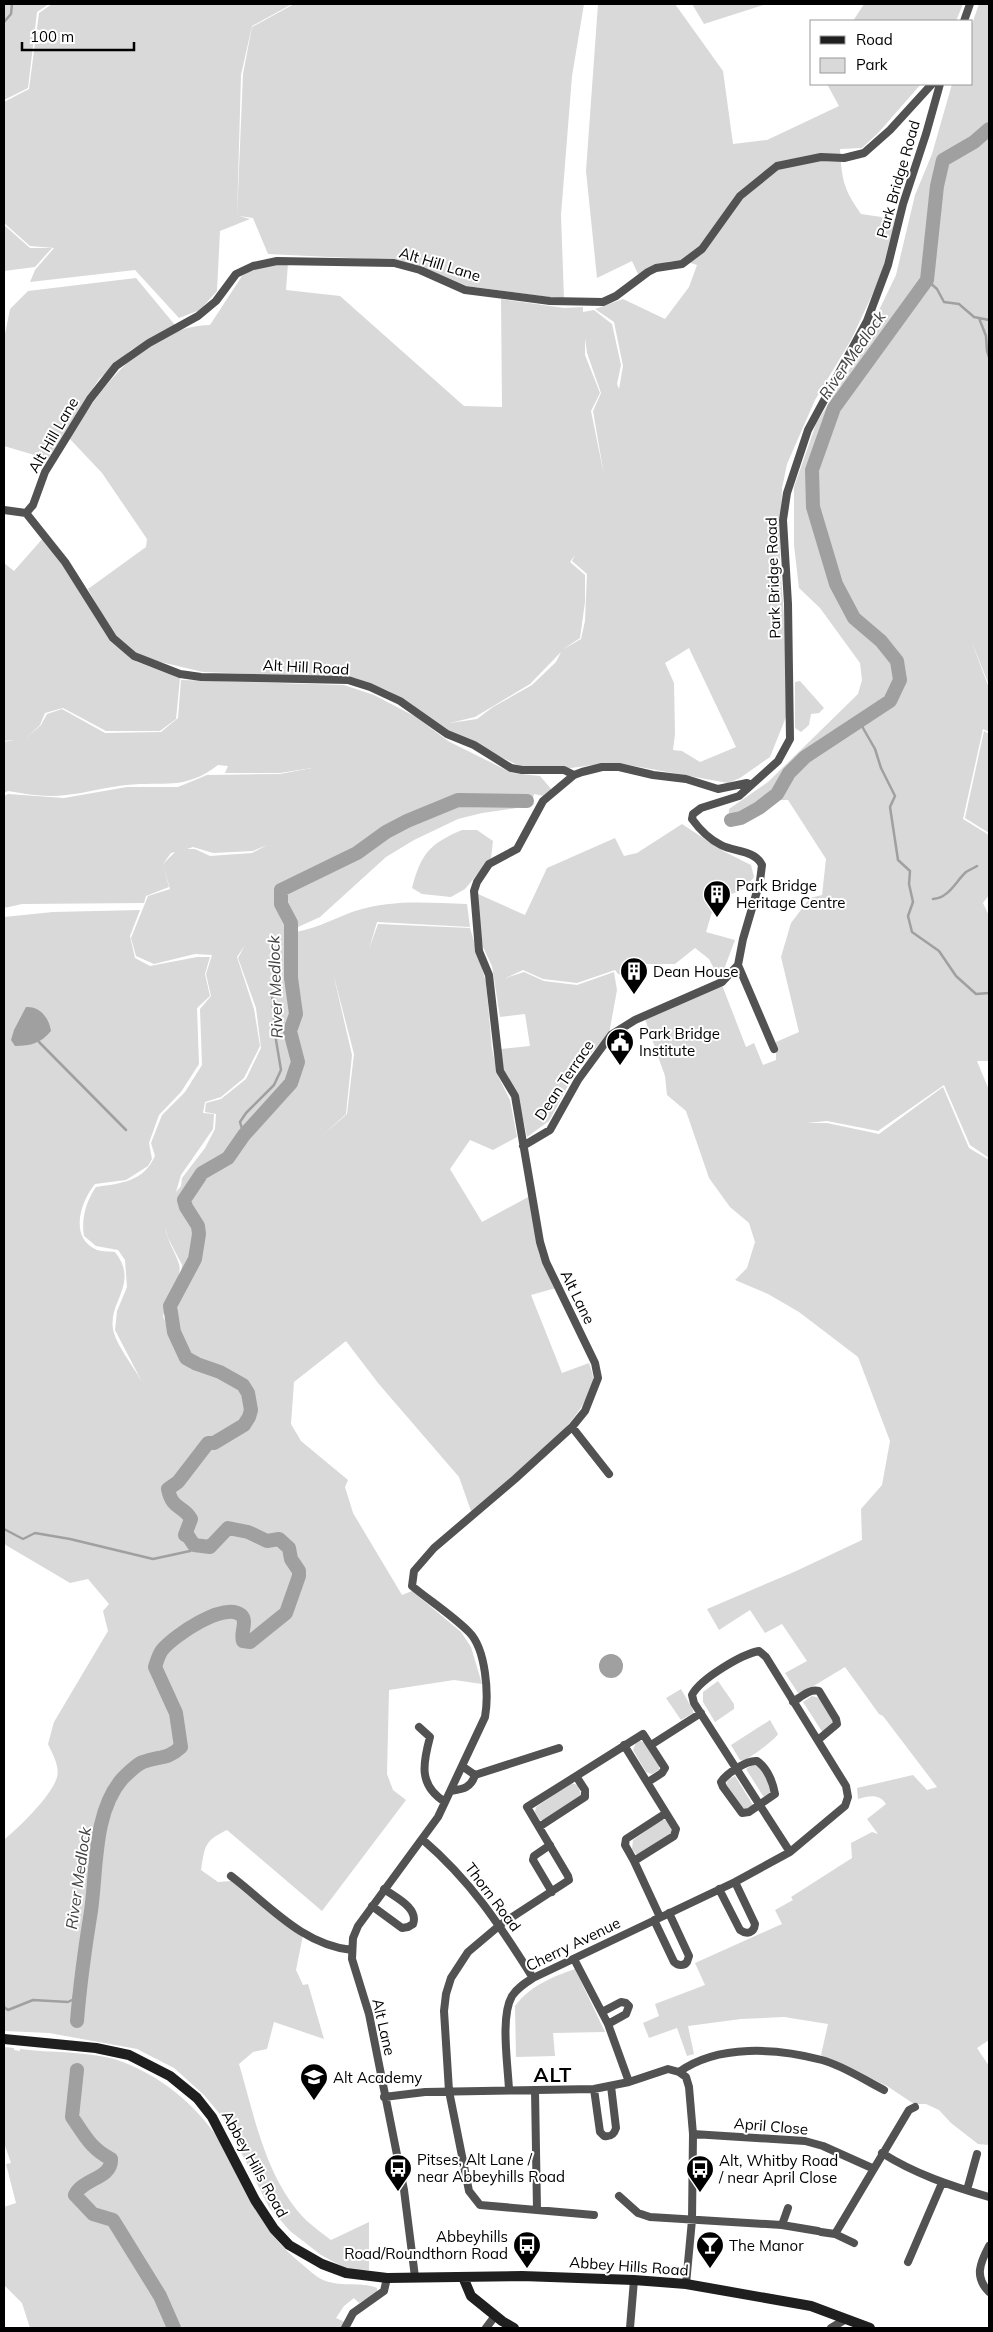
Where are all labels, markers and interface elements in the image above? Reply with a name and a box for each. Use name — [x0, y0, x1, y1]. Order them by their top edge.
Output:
scale bar — [22, 20, 135, 52]
legend — [810, 20, 973, 85]
text: 100 m — [30, 27, 74, 46]
text: Road — [856, 30, 893, 49]
text: Park — [856, 55, 888, 74]
street label: Park Bridge Road — [872, 118, 924, 240]
street label: Alt Hill Lane — [397, 243, 483, 285]
water label: River Medlock — [814, 306, 890, 403]
street label: Alt Hill Lane — [24, 394, 82, 476]
street label: Park Bridge Road — [761, 517, 785, 639]
street label: Alt Hill Road — [262, 655, 350, 679]
place label: Park Bridge Heritage Centre — [736, 876, 845, 912]
building icon: Park Bridge Heritage Centre — [702, 879, 732, 918]
water label: River Medlock — [263, 934, 287, 1039]
building icon: Dean House — [619, 956, 649, 995]
place label: Dean House — [653, 962, 738, 981]
place label: Park Bridge Institute — [639, 1024, 720, 1060]
public building icon: Park Bridge Institute — [605, 1027, 635, 1066]
street label: Dean Terrace — [530, 1036, 598, 1124]
street label: Alt Lane — [557, 1267, 599, 1327]
water label: River Medlock — [61, 1825, 95, 1930]
street label: Thorn Road — [461, 1859, 525, 1935]
street label: Cherry Avenue — [523, 1913, 623, 1975]
street label: Alt Lane — [368, 1997, 400, 2057]
school or university icon: Alt Academy — [299, 2062, 329, 2101]
district label: ALT — [534, 2062, 572, 2087]
place label: Alt Academy — [333, 2068, 422, 2087]
street label: Abbey Hills Road — [218, 2107, 292, 2221]
street label: April Close — [733, 2113, 809, 2139]
place label: Pitses, Alt Lane / near Abbeyhills Road — [417, 2150, 565, 2186]
place label: Alt, Whitby Road / near April Close — [718, 2151, 838, 2187]
bus stop icon: Pitses, Alt Lane / near Abbeyhills Road — [383, 2153, 413, 2192]
bus stop icon: Alt, Whitby Road / near April Close — [685, 2154, 715, 2193]
place label: Abbeyhills Road/Roundthorn Road — [344, 2227, 508, 2263]
bus stop icon: Abbeyhills Road/Roundthorn Road — [512, 2230, 542, 2269]
bar icon: The Manor — [695, 2230, 725, 2269]
place label: The Manor — [729, 2236, 804, 2255]
street label: Abbey Hills Road — [569, 2252, 689, 2280]

